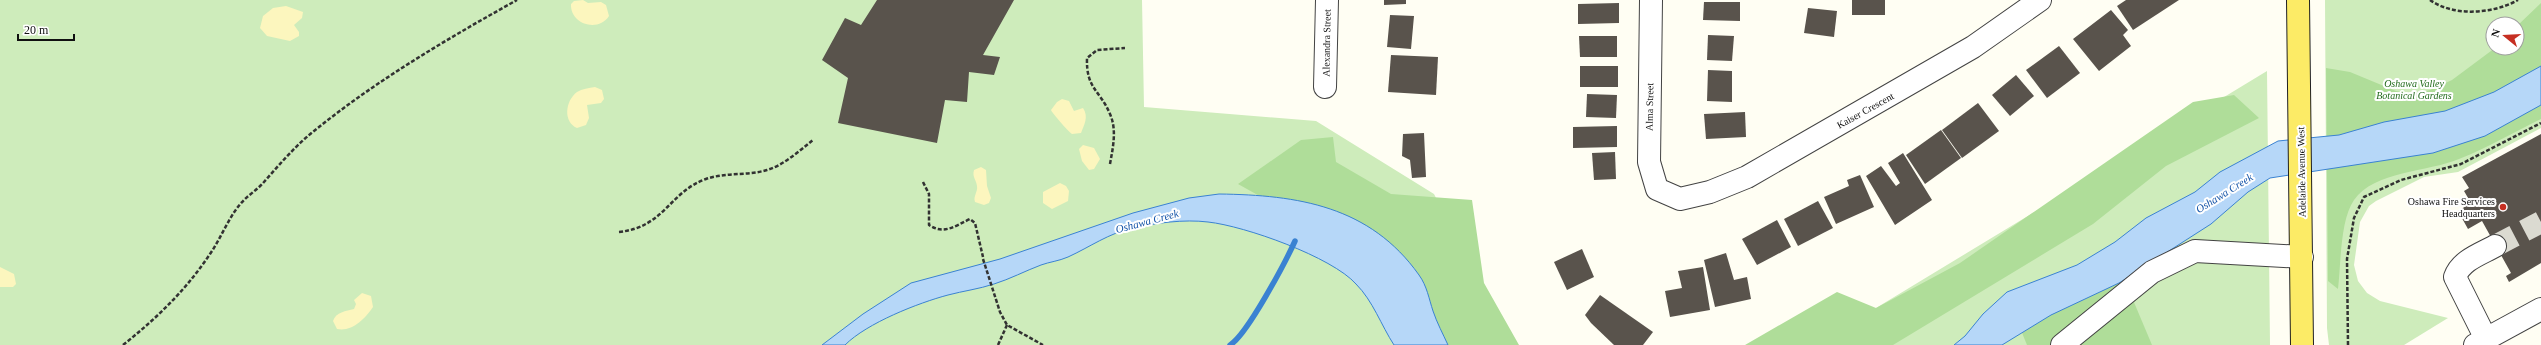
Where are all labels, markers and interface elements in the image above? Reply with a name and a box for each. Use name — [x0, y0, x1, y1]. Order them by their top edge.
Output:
street label: Alexandra Street — [1320, 9, 1333, 77]
scale bar — [18, 16, 74, 42]
north arrow — [2485, 16, 2525, 56]
text: 20 m — [24, 23, 49, 37]
text: N — [2489, 27, 2502, 39]
park label: Oshawa Valley Botanical Gardens — [2376, 78, 2452, 101]
street label: Alma Street — [1644, 83, 1655, 131]
street label: Kaiser Crescent — [1835, 90, 1896, 131]
street label: Adelaide Avenue West — [2295, 126, 2308, 217]
water label: Oshawa Creek — [2193, 170, 2256, 215]
place label: Oshawa Fire Services Headquarters — [2408, 196, 2495, 219]
marker: Oshawa Fire Services Headquarters — [2498, 202, 2508, 212]
water label: Oshawa Creek — [1114, 207, 1181, 235]

